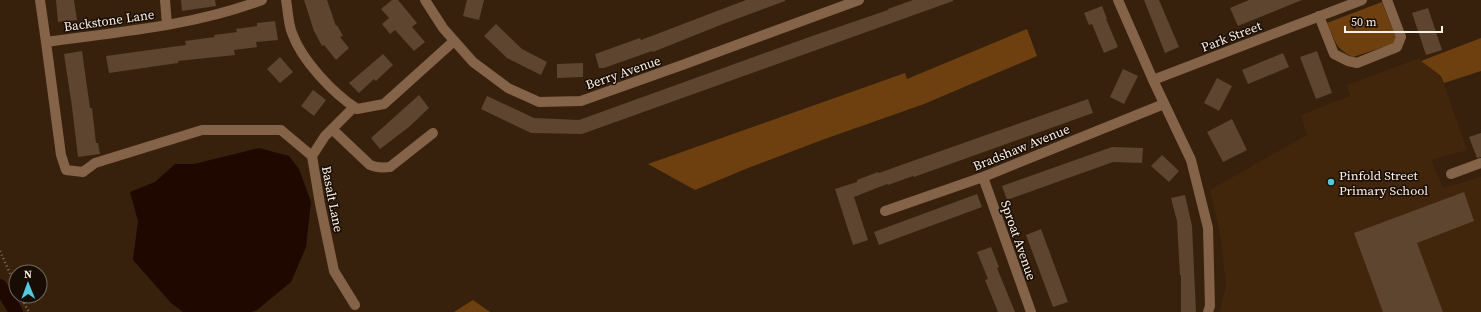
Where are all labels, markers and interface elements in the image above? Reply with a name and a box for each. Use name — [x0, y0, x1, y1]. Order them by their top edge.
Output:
street label: Backstone Lane — [63, 6, 156, 35]
scale bar — [1345, 8, 1442, 34]
text: 50 m — [1351, 14, 1377, 30]
street label: Park Street — [1199, 17, 1265, 56]
street label: Berry Avenue — [583, 52, 663, 93]
street label: Bradshaw Avenue — [970, 120, 1072, 175]
street label: Basalt Lane — [318, 165, 347, 234]
place label: Pinfold Street Primary School — [1339, 167, 1428, 199]
marker: Pinfold Street Primary School — [1326, 177, 1336, 187]
street label: Sproat Avenue — [997, 198, 1040, 283]
north arrow — [8, 264, 48, 304]
text: N — [24, 267, 32, 282]

